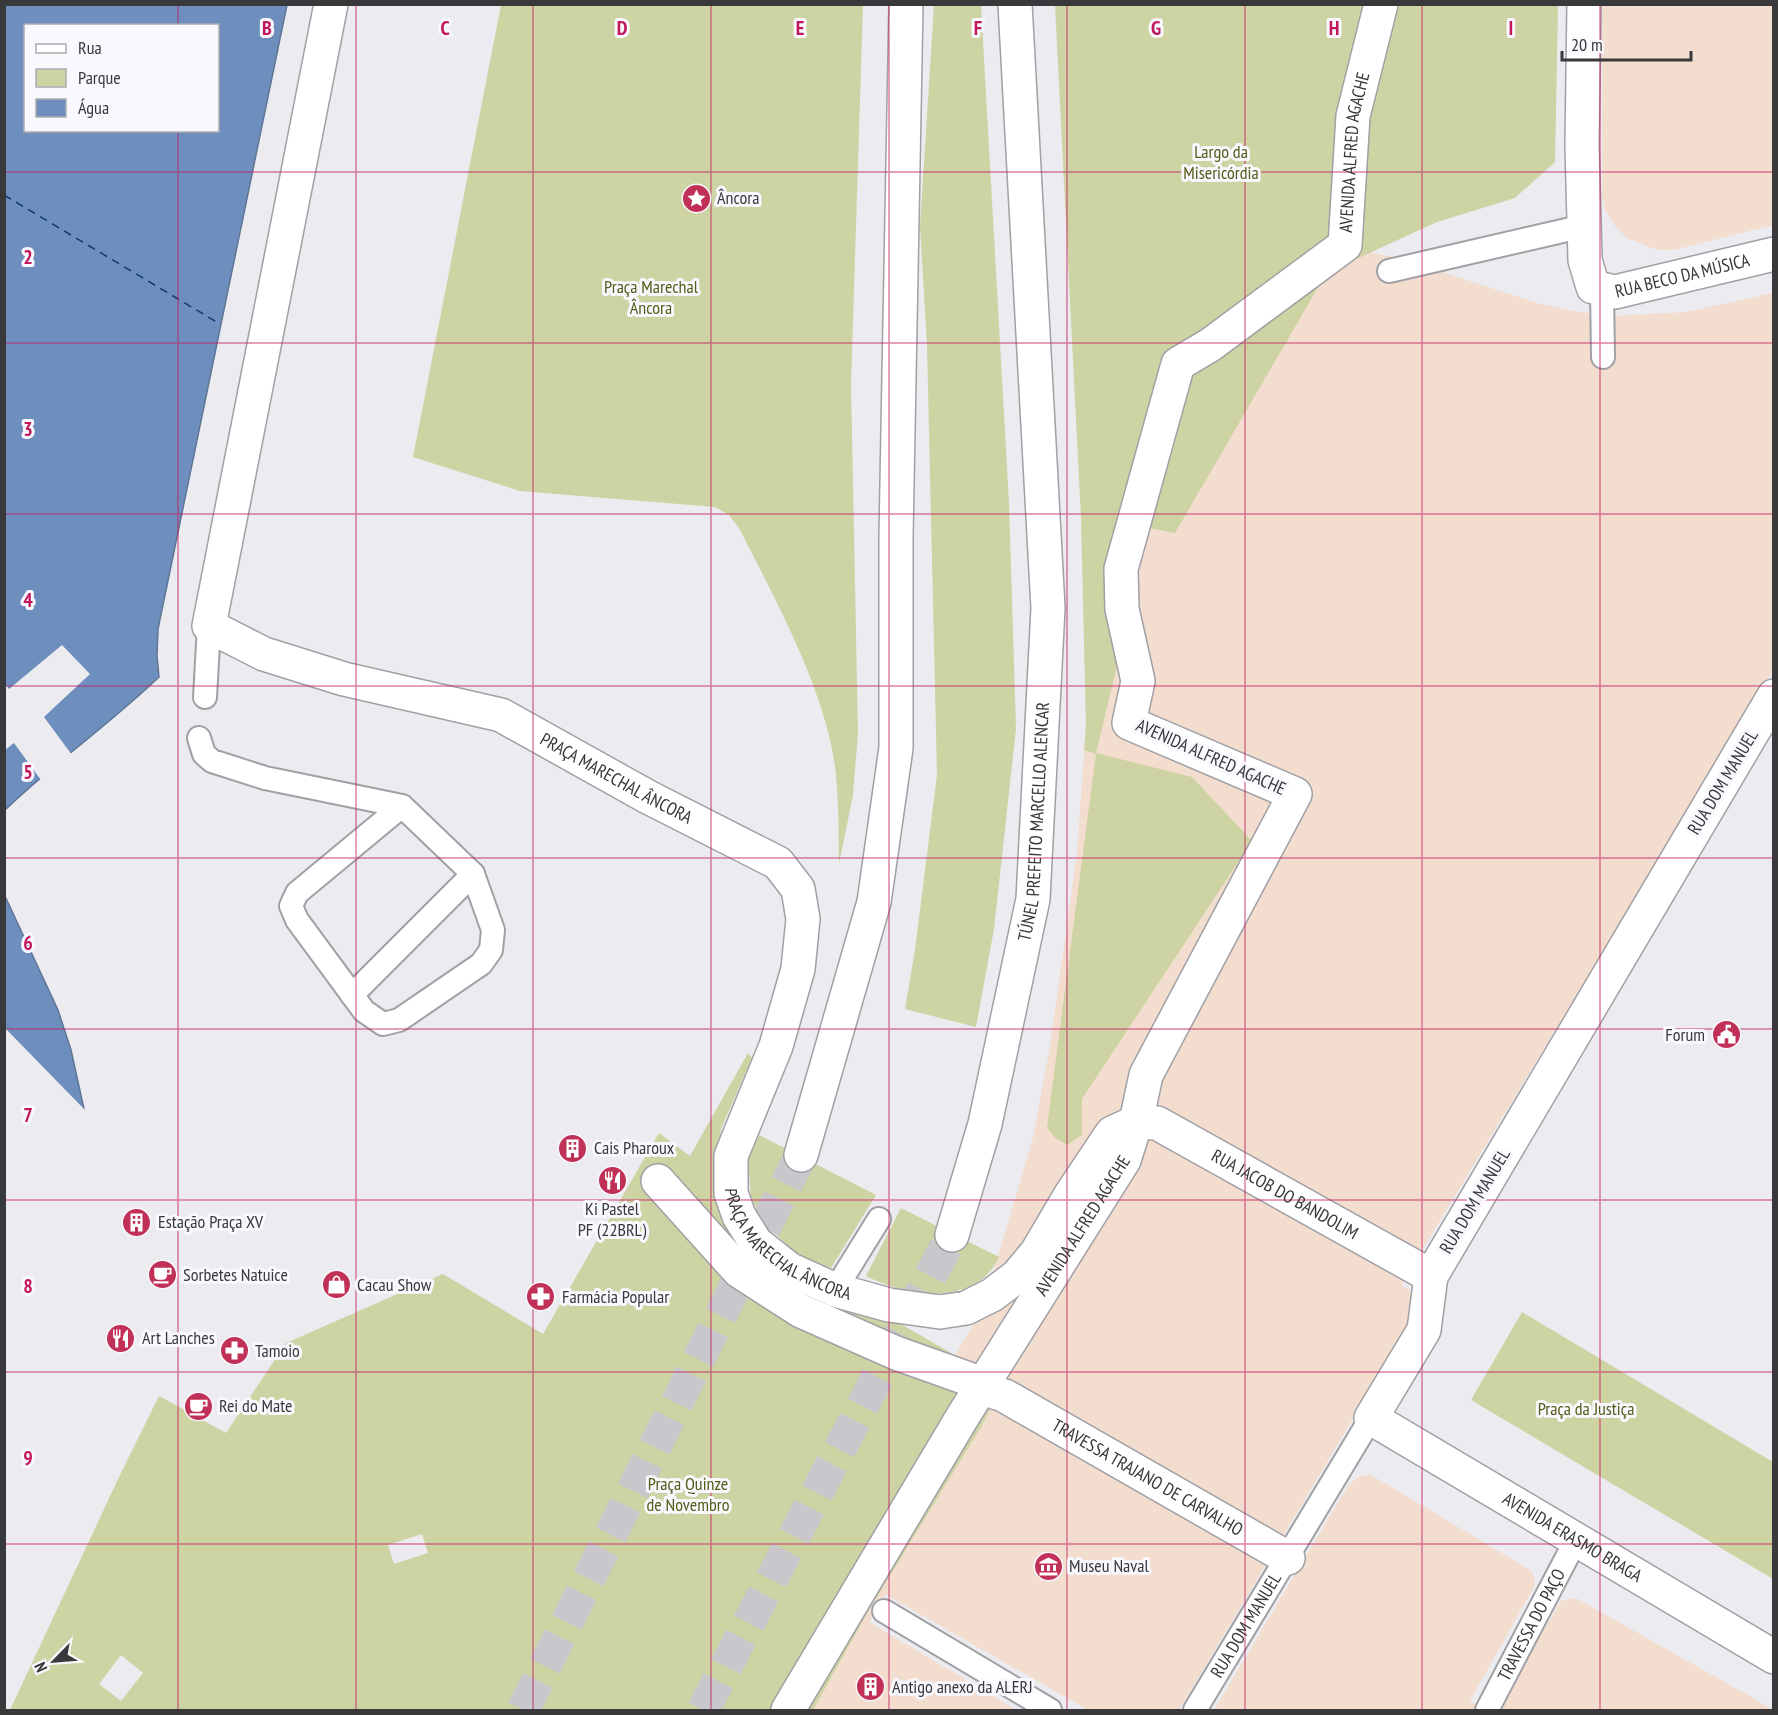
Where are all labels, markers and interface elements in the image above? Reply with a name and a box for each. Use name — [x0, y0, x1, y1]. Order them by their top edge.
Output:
text: B — [262, 15, 272, 41]
text: C — [440, 15, 450, 41]
text: D — [617, 15, 628, 41]
text: E — [796, 15, 804, 41]
text: F — [974, 15, 982, 41]
text: G — [1151, 15, 1161, 41]
text: H — [1329, 15, 1339, 41]
text: I — [1509, 15, 1513, 41]
legend — [24, 24, 219, 132]
scale bar — [1562, 24, 1691, 62]
text: 20 m — [1571, 33, 1603, 56]
text: Rua — [78, 36, 102, 59]
text: Parque — [78, 66, 121, 89]
street label: AVENIDA ALFRED AGACHE — [1334, 70, 1375, 233]
text: Água — [78, 96, 109, 119]
park label: Largo da Misericórdia — [1183, 140, 1259, 184]
place icon: Âncora — [680, 182, 712, 214]
place label: Âncora — [717, 186, 759, 209]
text: 2 — [23, 244, 33, 270]
street label: RUA BECO DA MÚSICA — [1613, 248, 1752, 303]
park label: Praça Marechal Âncora — [604, 275, 699, 319]
text: 3 — [23, 416, 33, 442]
text: 4 — [23, 587, 33, 613]
street label: TÚNEL PREFEITO MARCELLO ALENCAR — [1012, 701, 1054, 943]
street label: AVENIDA ALFRED AGACHE — [1133, 713, 1290, 800]
street label: RUA DOM MANUEL — [1682, 725, 1763, 838]
street label: PRAÇA MARECHAL ÂNCORA — [536, 727, 697, 829]
text: 5 — [23, 759, 33, 785]
text: 6 — [23, 930, 33, 956]
public building icon: Forum — [1710, 1019, 1742, 1051]
place label: Forum — [1665, 1023, 1705, 1046]
text: 7 — [23, 1102, 33, 1128]
building icon: Cais Pharoux — [557, 1132, 589, 1164]
place label: Cais Pharoux — [594, 1136, 675, 1159]
street label: RUA JACOB DO BANDOLIM — [1208, 1144, 1363, 1244]
street label: RUA DOM MANUEL — [1434, 1144, 1515, 1257]
street label: AVENIDA ALFRED AGACHE — [1030, 1151, 1135, 1300]
restaurant icon: Ki Pastel PF (22BRL) — [596, 1164, 628, 1196]
street label: PRAÇA MARECHAL ÂNCORA — [720, 1188, 854, 1305]
place label: Ki Pastel PF (22BRL) — [578, 1197, 647, 1241]
building icon: Estação Praça XV — [121, 1206, 153, 1238]
place label: Estação Praça XV — [158, 1210, 264, 1233]
cafe icon: Sorbetes Natuice — [146, 1259, 178, 1291]
place label: Sorbetes Natuice — [183, 1263, 288, 1286]
shop icon: Cacau Show — [320, 1269, 352, 1301]
text: 8 — [23, 1273, 33, 1299]
place label: Cacau Show — [357, 1273, 432, 1296]
pharmacy icon: Farmácia Popular — [525, 1281, 557, 1313]
place label: Farmácia Popular — [562, 1285, 669, 1308]
restaurant icon: Art Lanches — [105, 1322, 137, 1354]
place label: Art Lanches — [142, 1326, 215, 1349]
pharmacy icon: Tamoio — [218, 1335, 250, 1367]
place label: Tamoio — [255, 1339, 300, 1362]
cafe icon: Rei do Mate — [182, 1390, 214, 1422]
place label: Rei do Mate — [219, 1394, 292, 1417]
park label: Praça da Justiça — [1538, 1397, 1634, 1420]
street label: TRAVESSA TRAJANO DE CARVALHO — [1048, 1413, 1247, 1541]
text: 9 — [23, 1445, 33, 1471]
park label: Praça Quinze de Novembro — [647, 1472, 730, 1516]
street label: AVENIDA ERASMO BRAGA — [1499, 1487, 1647, 1587]
museum icon: Museu Naval — [1032, 1550, 1064, 1582]
place label: Museu Naval — [1069, 1554, 1149, 1577]
street label: TRAVESSA DO PAÇO — [1492, 1565, 1570, 1685]
street label: RUA DOM MANUEL — [1205, 1568, 1286, 1682]
north arrow — [24, 1631, 84, 1691]
text: N — [30, 1659, 51, 1675]
building icon: Antigo anexo da ALERJ — [855, 1671, 887, 1703]
place label: Antigo anexo da ALERJ — [892, 1675, 1033, 1698]

